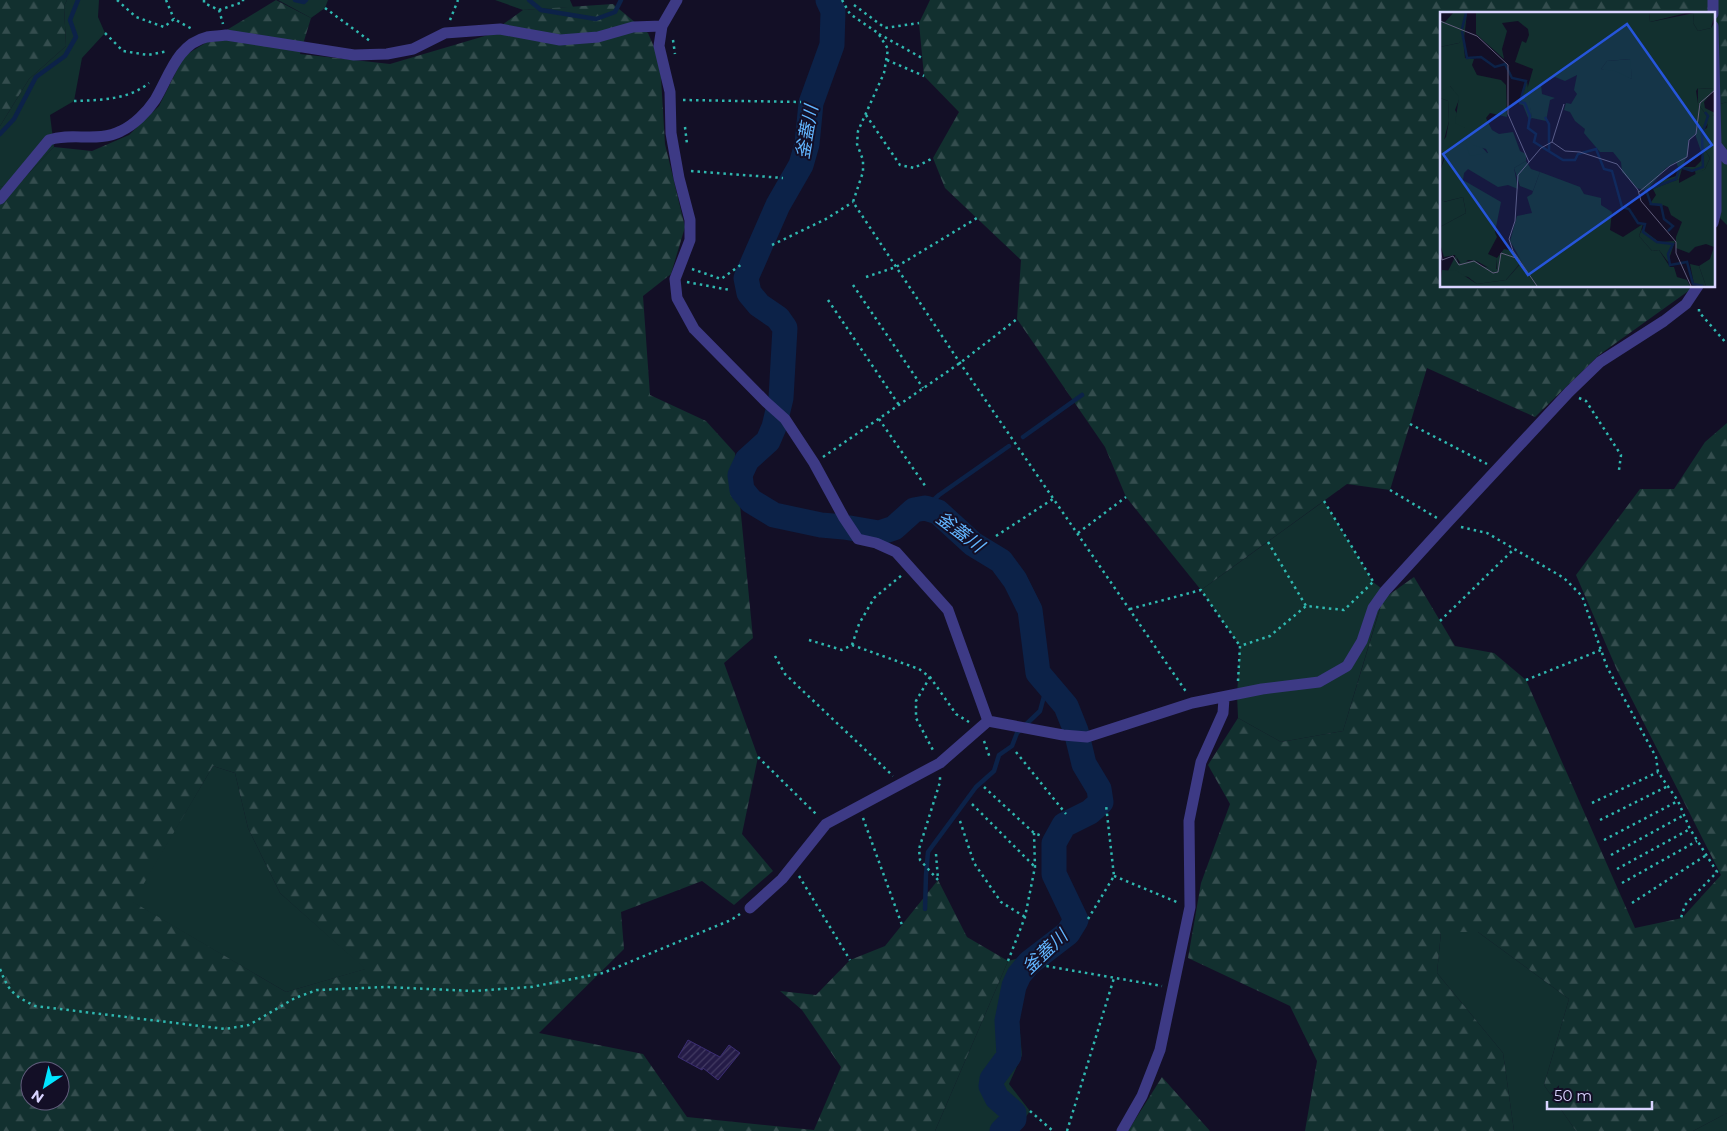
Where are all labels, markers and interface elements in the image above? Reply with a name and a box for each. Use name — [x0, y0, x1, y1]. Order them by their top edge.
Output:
inset map — [1440, 12, 1714, 288]
water label: 釜蓋川 — [791, 102, 823, 160]
water label: 釜蓋川 — [932, 507, 990, 558]
water label: 釜蓋川 — [1018, 924, 1074, 979]
north arrow — [20, 1061, 70, 1111]
scale bar — [1547, 1078, 1652, 1110]
text: N — [28, 1086, 47, 1107]
text: 50 m — [1554, 1086, 1592, 1105]

